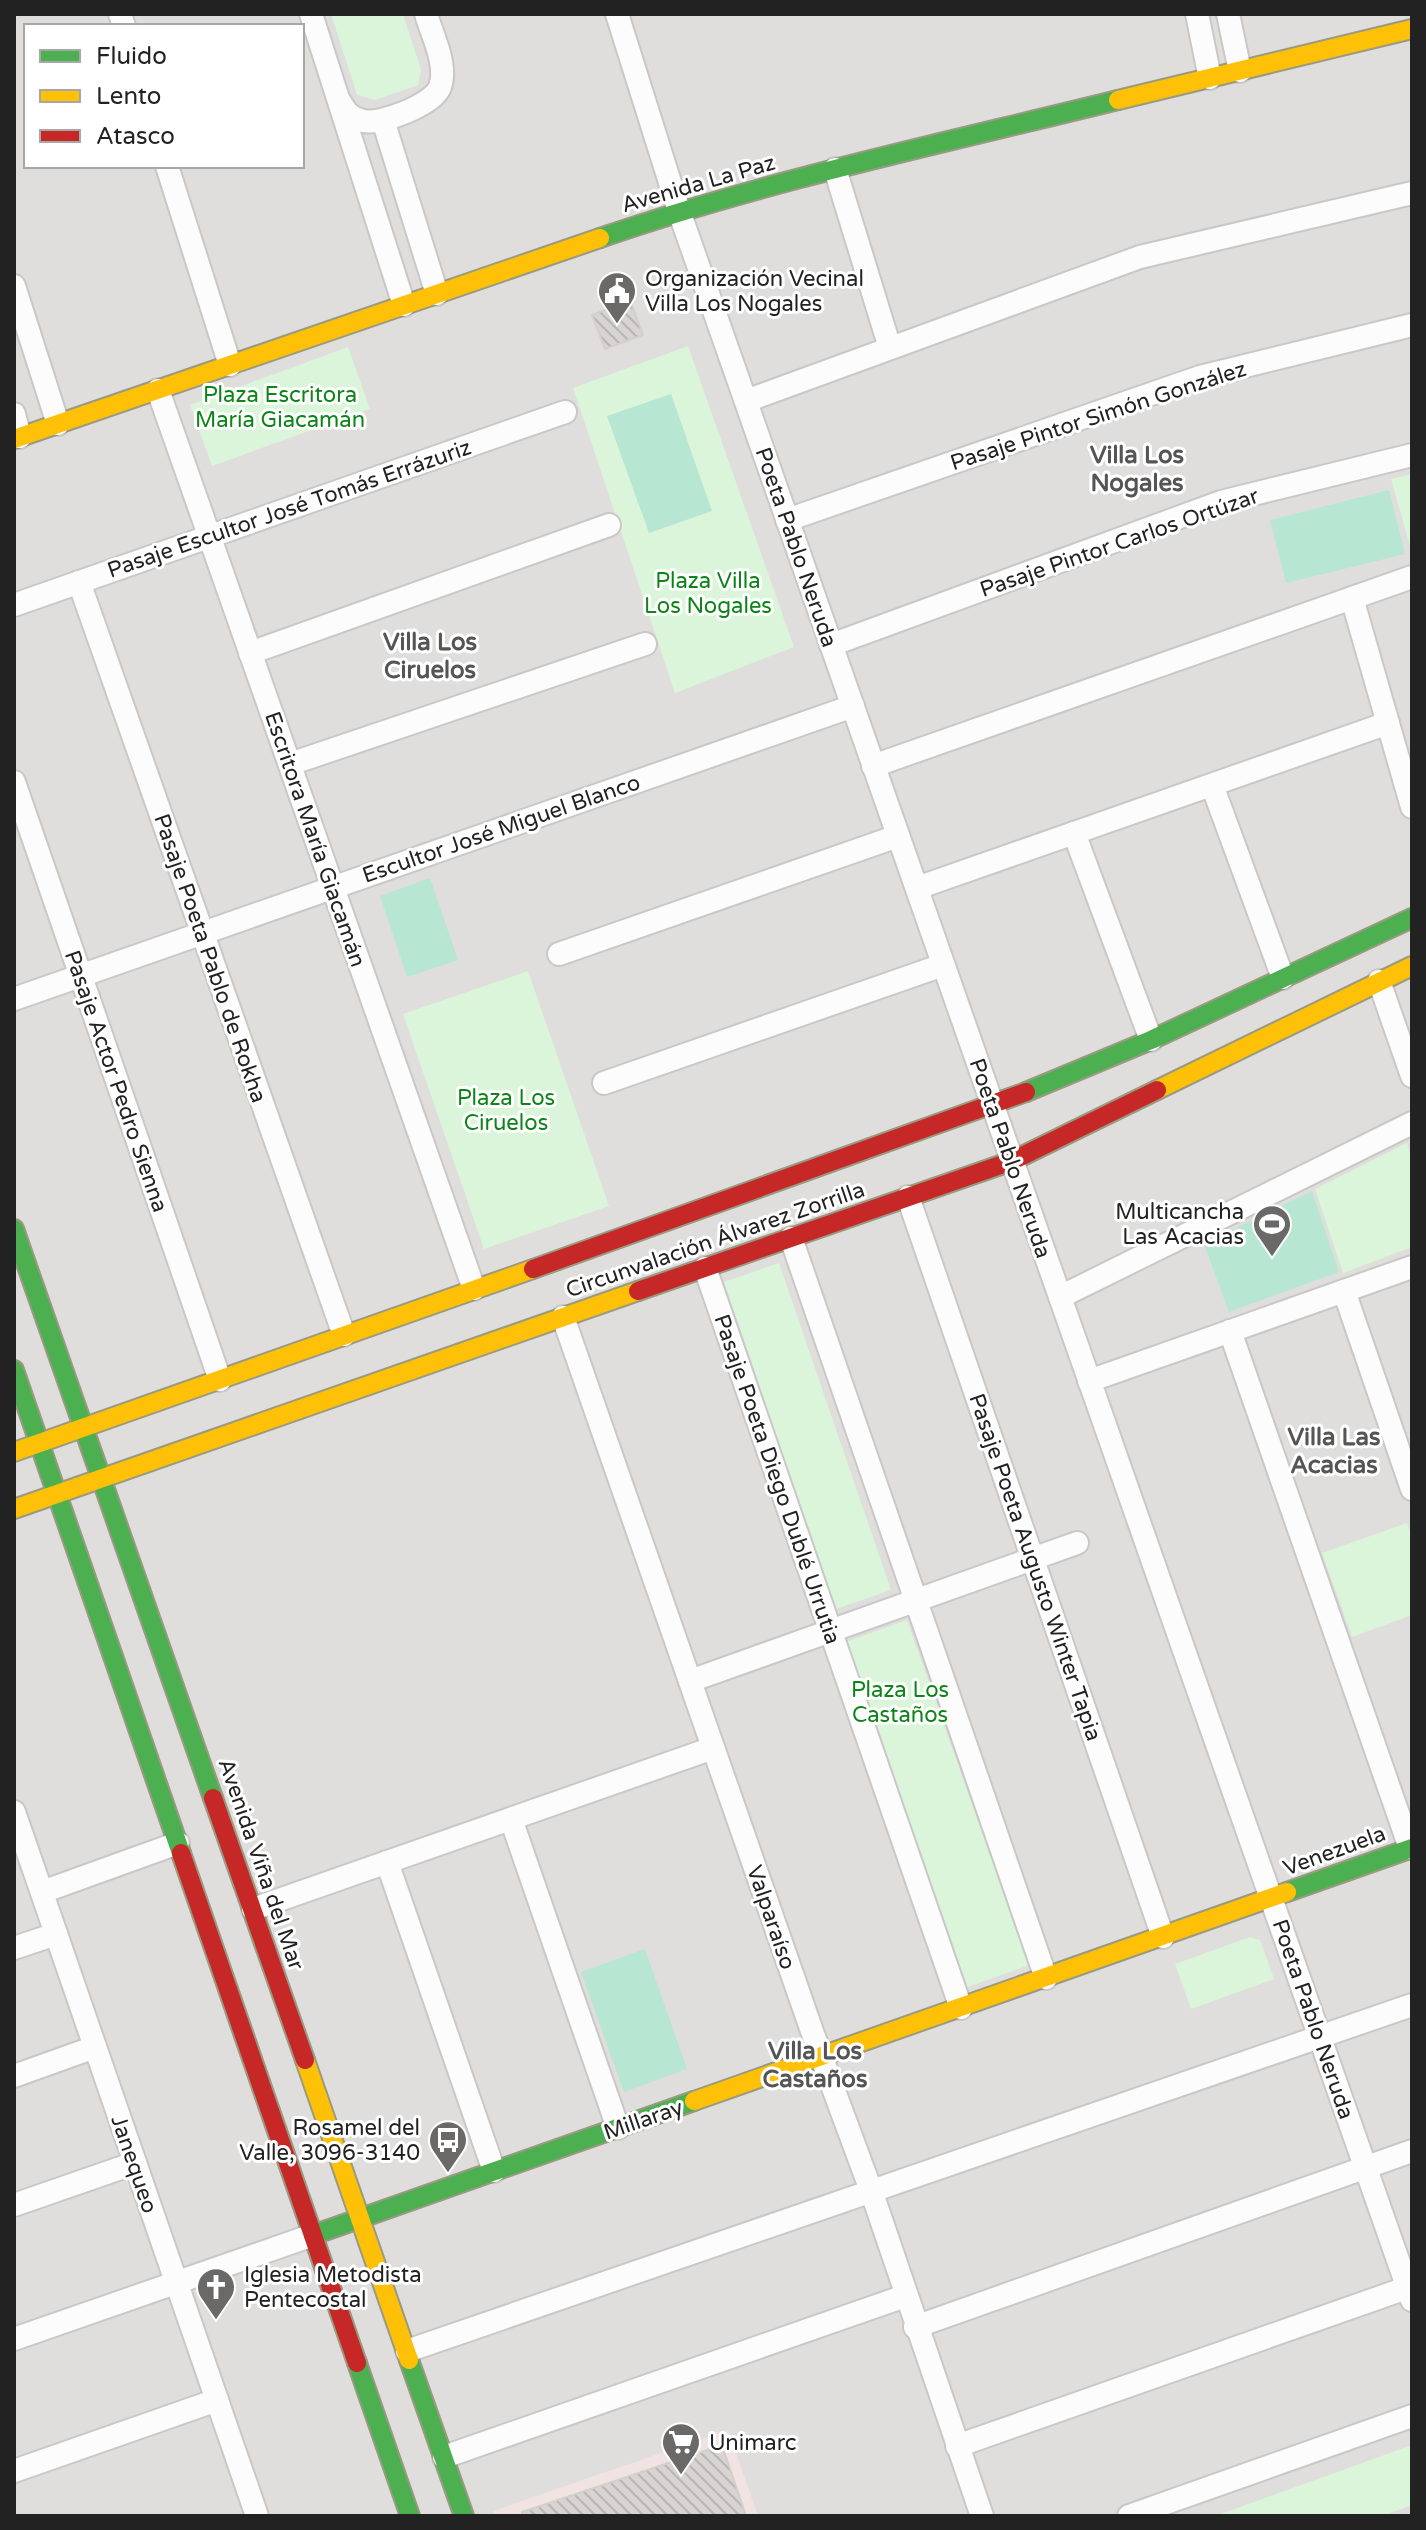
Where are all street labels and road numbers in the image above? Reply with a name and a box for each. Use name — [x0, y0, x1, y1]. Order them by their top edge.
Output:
street label: Avenida La Paz — [618, 150, 778, 218]
street label: Pasaje Pintor Simón González — [947, 356, 1249, 476]
street label: Pasaje Escultor José Tomás Errázuriz — [104, 434, 475, 584]
street label: Poeta Pablo Neruda — [750, 444, 842, 651]
street label: Pasaje Pintor Carlos Ortúzar — [977, 483, 1263, 603]
street label: Escritora María Giacamán — [259, 708, 371, 970]
street label: Escultor José Miguel Blanco — [359, 769, 644, 889]
street label: Pasaje Poeta Pablo de Rokha — [148, 810, 272, 1106]
street label: Pasaje Actor Pedro Sienna — [59, 947, 173, 1216]
street label: Poeta Pablo Neruda — [964, 1055, 1056, 1262]
street label: Circunvalación Álvarez Zorrilla — [562, 1176, 868, 1303]
street label: Pasaje Poeta Diego Dublé Urrutia — [708, 1311, 846, 1648]
street label: Pasaje Poeta Augusto Winter Tapia — [963, 1390, 1107, 1745]
street label: Avenida Viña del Mar — [213, 1755, 310, 1974]
street label: Venezuela — [1280, 1820, 1389, 1881]
street label: Valparaíso — [741, 1862, 801, 1973]
street label: Poeta Pablo Neruda — [1267, 1916, 1359, 2123]
street label: Millaray — [600, 2094, 687, 2146]
street label: Janequeo — [105, 2112, 163, 2217]

